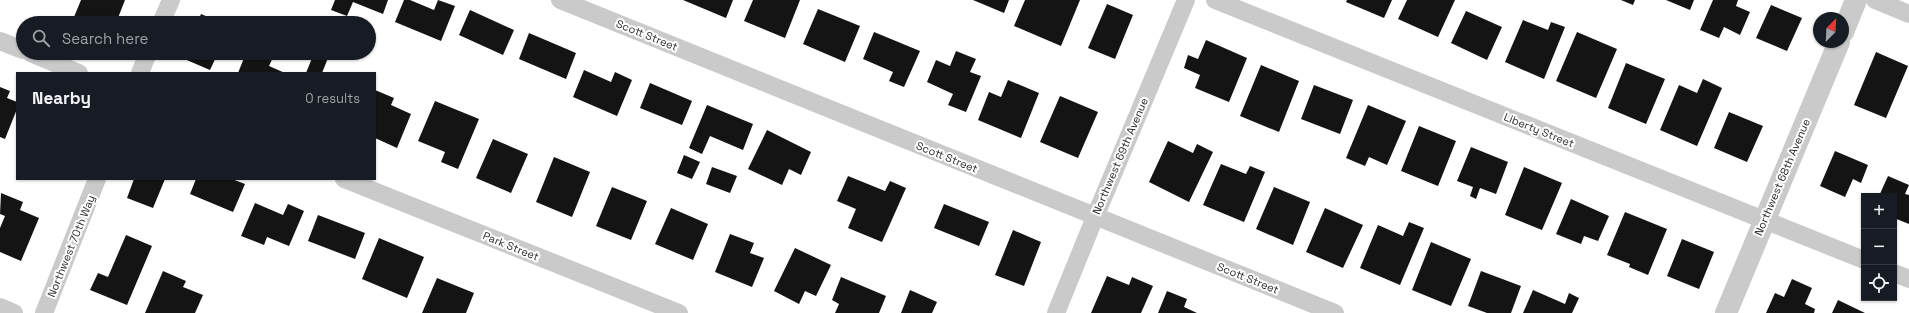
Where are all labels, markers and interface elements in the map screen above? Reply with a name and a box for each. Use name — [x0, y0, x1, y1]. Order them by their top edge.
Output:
north arrow — [1813, 12, 1849, 48]
search box — [16, 16, 376, 60]
street label: Scott Street — [614, 16, 680, 54]
icon: search — [30, 27, 52, 49]
text: Search here — [62, 29, 148, 48]
text: Nearby — [32, 87, 91, 109]
text: 0 results — [305, 90, 360, 107]
street label: Northwest 69th Avenue — [1089, 95, 1151, 217]
street label: Liberty Street — [1502, 110, 1576, 150]
street label: Northwest 68th Avenue — [1751, 116, 1813, 238]
street label: Scott Street — [914, 138, 980, 176]
street label: Northwest 70th Way — [44, 193, 98, 299]
map controls — [1861, 193, 1897, 301]
button: + — [1861, 193, 1897, 229]
street label: Park Street — [481, 228, 541, 264]
button: − — [1861, 229, 1897, 265]
street label: Scott Street — [1215, 259, 1281, 297]
button: locate — [1861, 265, 1897, 301]

